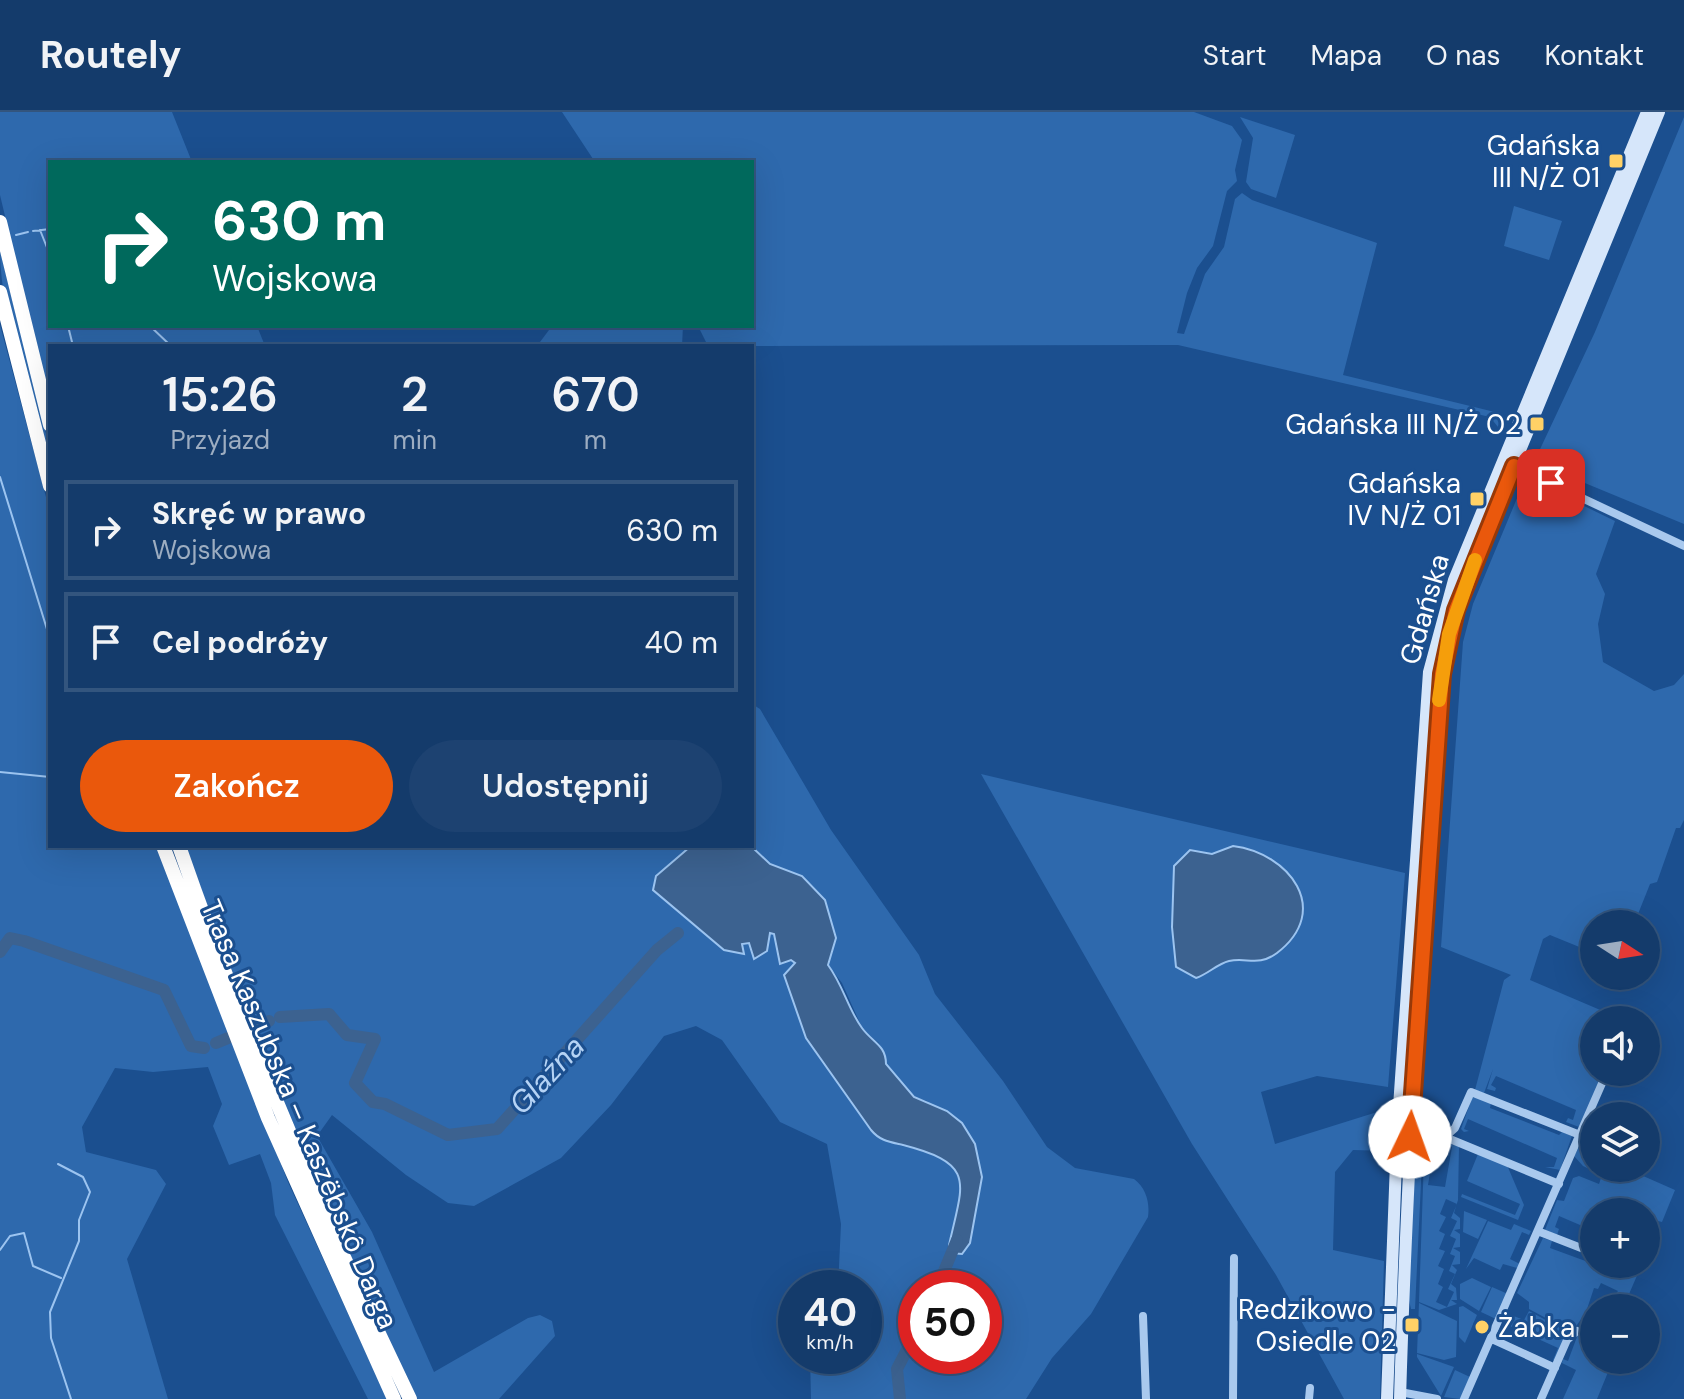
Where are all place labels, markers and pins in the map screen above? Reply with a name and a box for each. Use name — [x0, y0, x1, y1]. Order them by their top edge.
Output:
place label: Gdańska III N/Ż 01 — [1487, 127, 1600, 196]
marker: Gdańska III N/Ż 01 — [1607, 152, 1625, 170]
place label: Gdańska III N/Ż 02 — [1285, 406, 1521, 443]
marker: Gdańska III N/Ż 02 — [1528, 415, 1546, 433]
pin — [1517, 449, 1585, 517]
place label: Gdańska IV N/Ż 01 — [1347, 465, 1461, 534]
marker: Gdańska IV N/Ż 01 — [1468, 490, 1486, 508]
place label: Redzikowo - Osiedle 02 — [1238, 1291, 1396, 1360]
place label: Żabka — [1498, 1309, 1575, 1346]
marker: Redzikowo - Osiedle 02 — [1403, 1316, 1421, 1334]
marker: Żabka — [1473, 1318, 1491, 1336]

